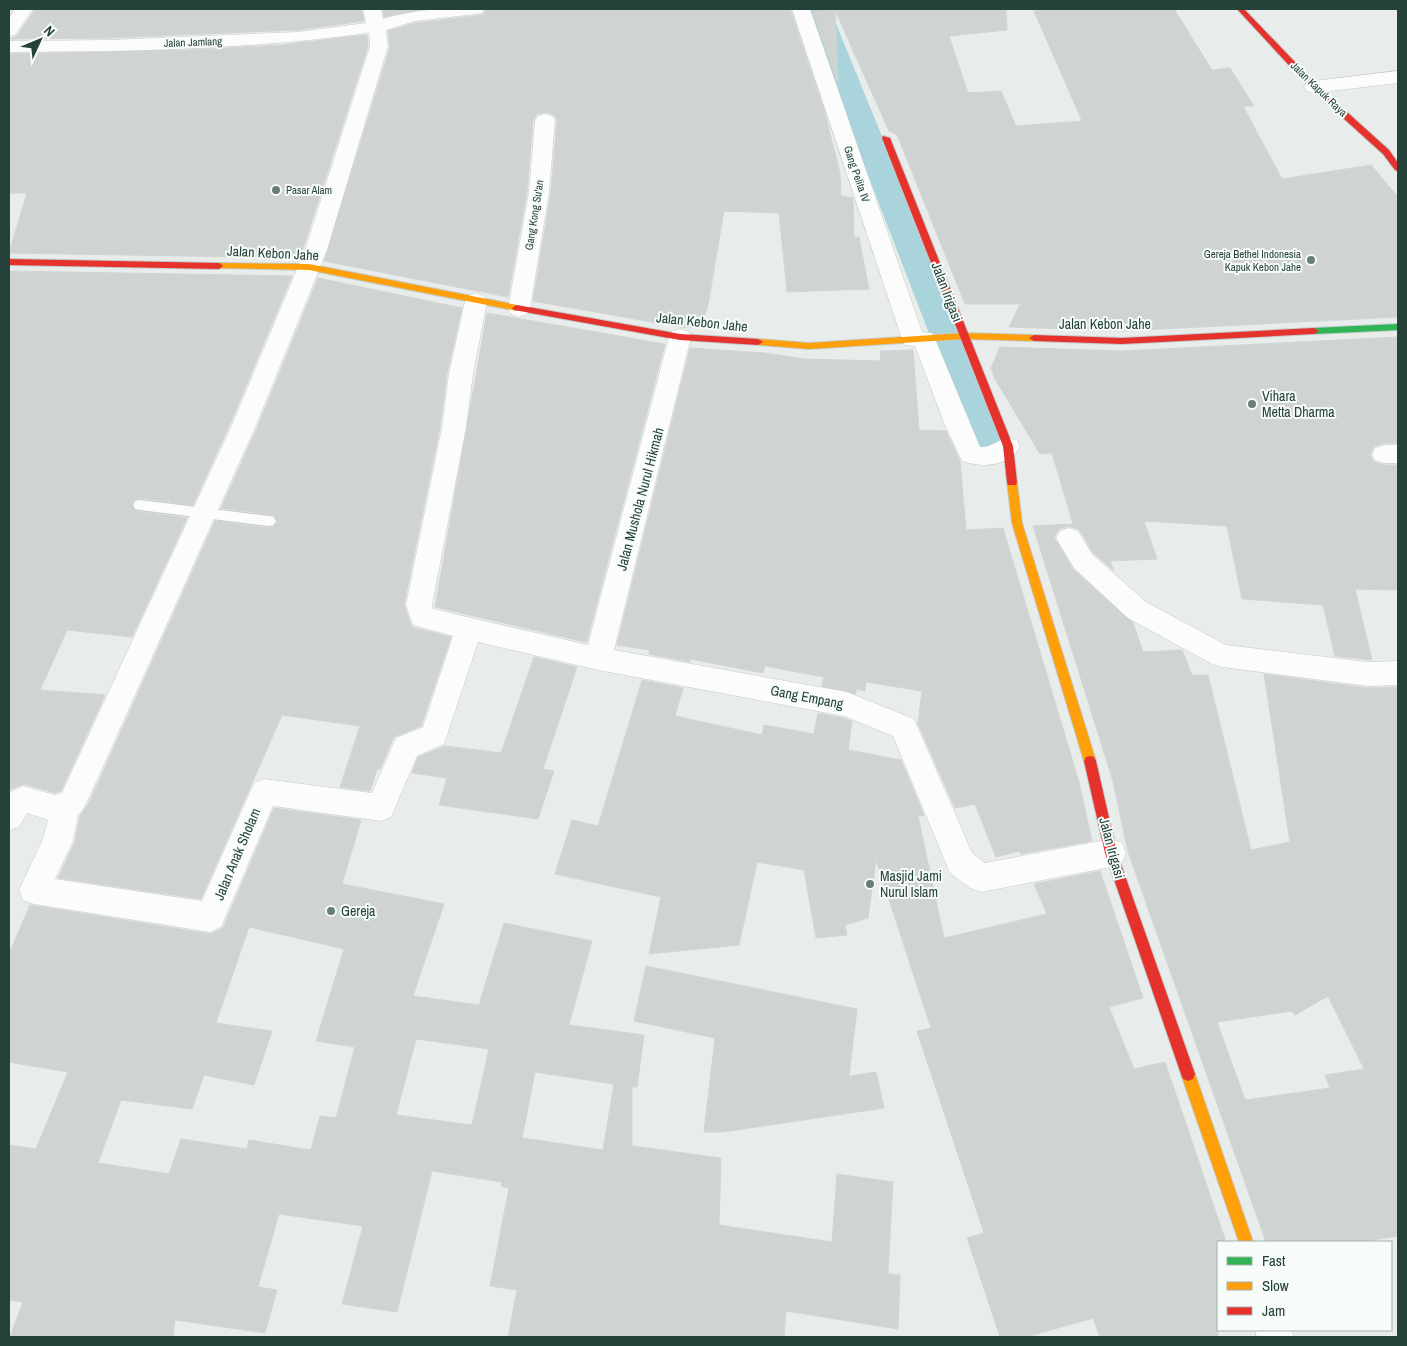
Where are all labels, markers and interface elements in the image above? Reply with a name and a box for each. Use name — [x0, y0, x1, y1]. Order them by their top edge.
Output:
north arrow — [15, 15, 65, 65]
text: N — [40, 22, 59, 40]
street label: Jalan Jamlang — [164, 34, 222, 50]
street label: Jalan Kapuk Raya — [1288, 59, 1350, 119]
street label: Gang Pelita IV — [841, 144, 873, 204]
street label: Gang Kong Su'an — [522, 179, 546, 251]
place label: Pasar Alam — [286, 183, 332, 197]
marker: Pasar Alam — [270, 184, 282, 196]
street label: Jalan Kebon Jahe — [227, 242, 319, 264]
place label: Gereja Bethel Indonesia Kapuk Kebon Jahe — [1204, 247, 1301, 274]
marker: Gereja Bethel Indonesia Kapuk Kebon Jahe — [1305, 254, 1317, 266]
street label: Jalan Irigasi — [927, 260, 967, 324]
street label: Jalan Kebon Jahe — [655, 308, 749, 336]
street label: Jalan Kebon Jahe — [1059, 315, 1151, 333]
place label: Vihara Metta Dharma — [1262, 387, 1335, 421]
marker: Vihara Metta Dharma — [1246, 398, 1258, 410]
street label: Jalan Mushola Nurul Hikmah — [612, 425, 668, 573]
street label: Gang Empang — [769, 681, 846, 713]
street label: Jalan Anak Sholam — [210, 805, 264, 903]
street label: Jalan Irigasi — [1095, 815, 1129, 881]
place label: Masjid Jami Nurul Islam — [880, 867, 942, 901]
marker: Masjid Jami Nurul Islam — [864, 878, 876, 890]
place label: Gereja — [341, 902, 376, 920]
marker: Gereja — [325, 905, 337, 917]
legend — [1217, 1241, 1392, 1331]
text: Fast — [1262, 1250, 1286, 1271]
text: Slow — [1262, 1275, 1289, 1296]
text: Jam — [1262, 1300, 1285, 1321]

